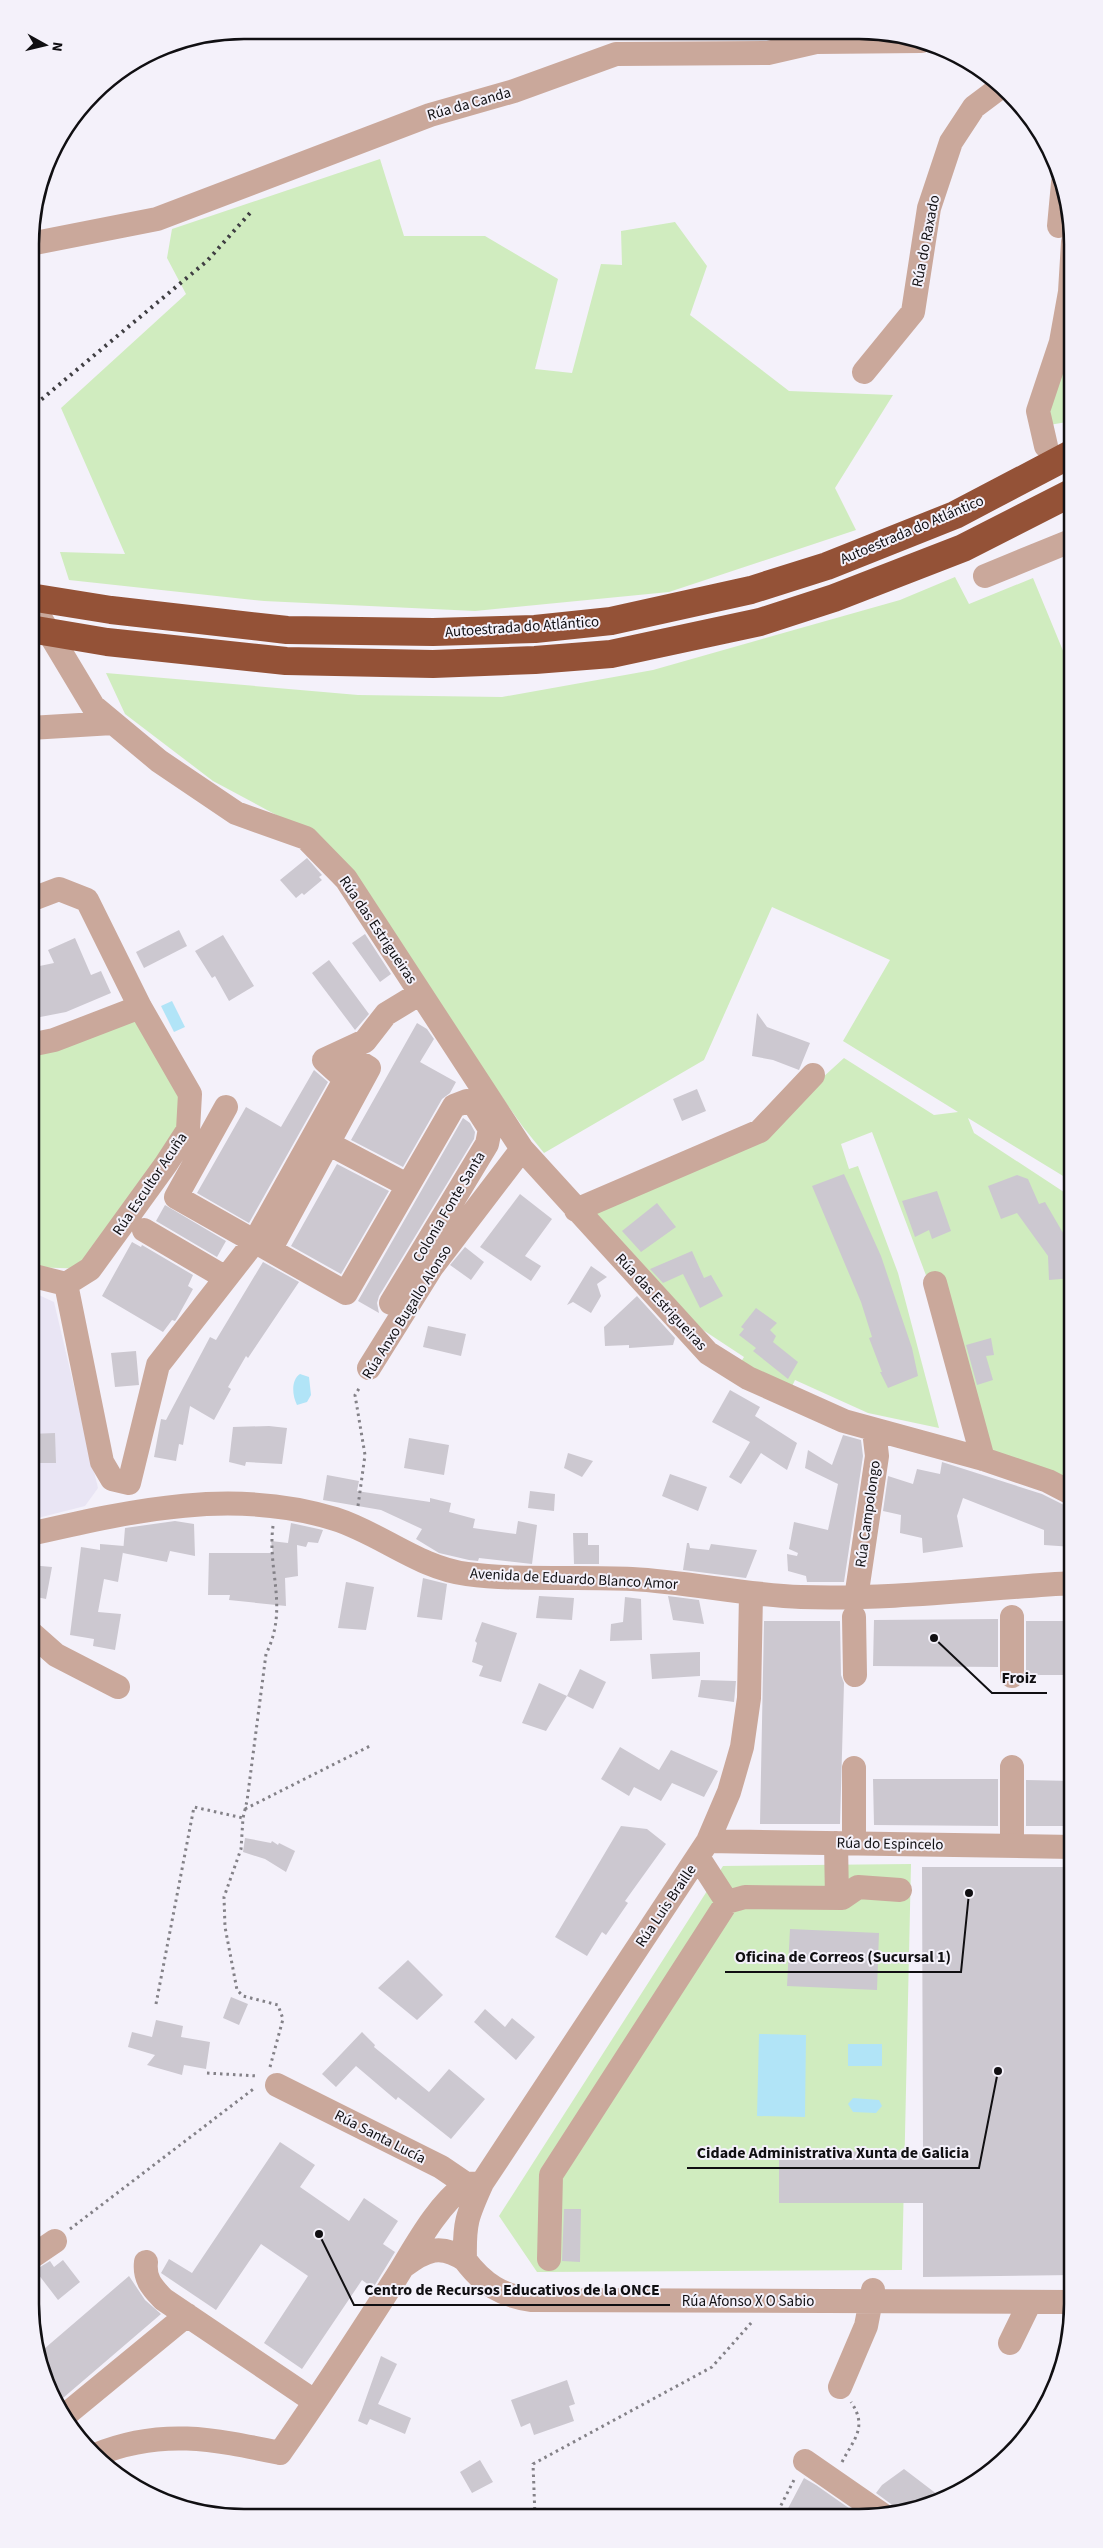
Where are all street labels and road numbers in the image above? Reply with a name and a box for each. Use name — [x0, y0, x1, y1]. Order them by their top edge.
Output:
street label: Rúa da Canda — [425, 82, 513, 126]
street label: Rúa do Raxado — [907, 193, 945, 289]
street label: Autoestrada do Atlántico — [837, 490, 987, 570]
street label: Autoestrada do Atlántico — [444, 611, 600, 643]
street label: Rúa das Estrigueiras — [334, 872, 422, 988]
street label: Rúa Escultor Acuña — [108, 1128, 192, 1240]
street label: Colonia Fonte Santa — [408, 1148, 490, 1266]
street label: Rúa Anxo Bugallo Alonso — [357, 1241, 457, 1383]
street label: Rúa das Estrigueiras — [610, 1249, 712, 1355]
street label: Rúa Campolongo — [850, 1459, 886, 1569]
street label: Avenida de Eduardo Blanco Amor — [469, 1563, 679, 1595]
street label: Rúa do Espincelo — [836, 1833, 944, 1855]
street label: Rúa Luis Braille — [631, 1861, 701, 1951]
street label: Rúa Santa Lucía — [331, 2105, 429, 2169]
street label: Rúa Afonso X O Sabio — [682, 2291, 814, 2312]

